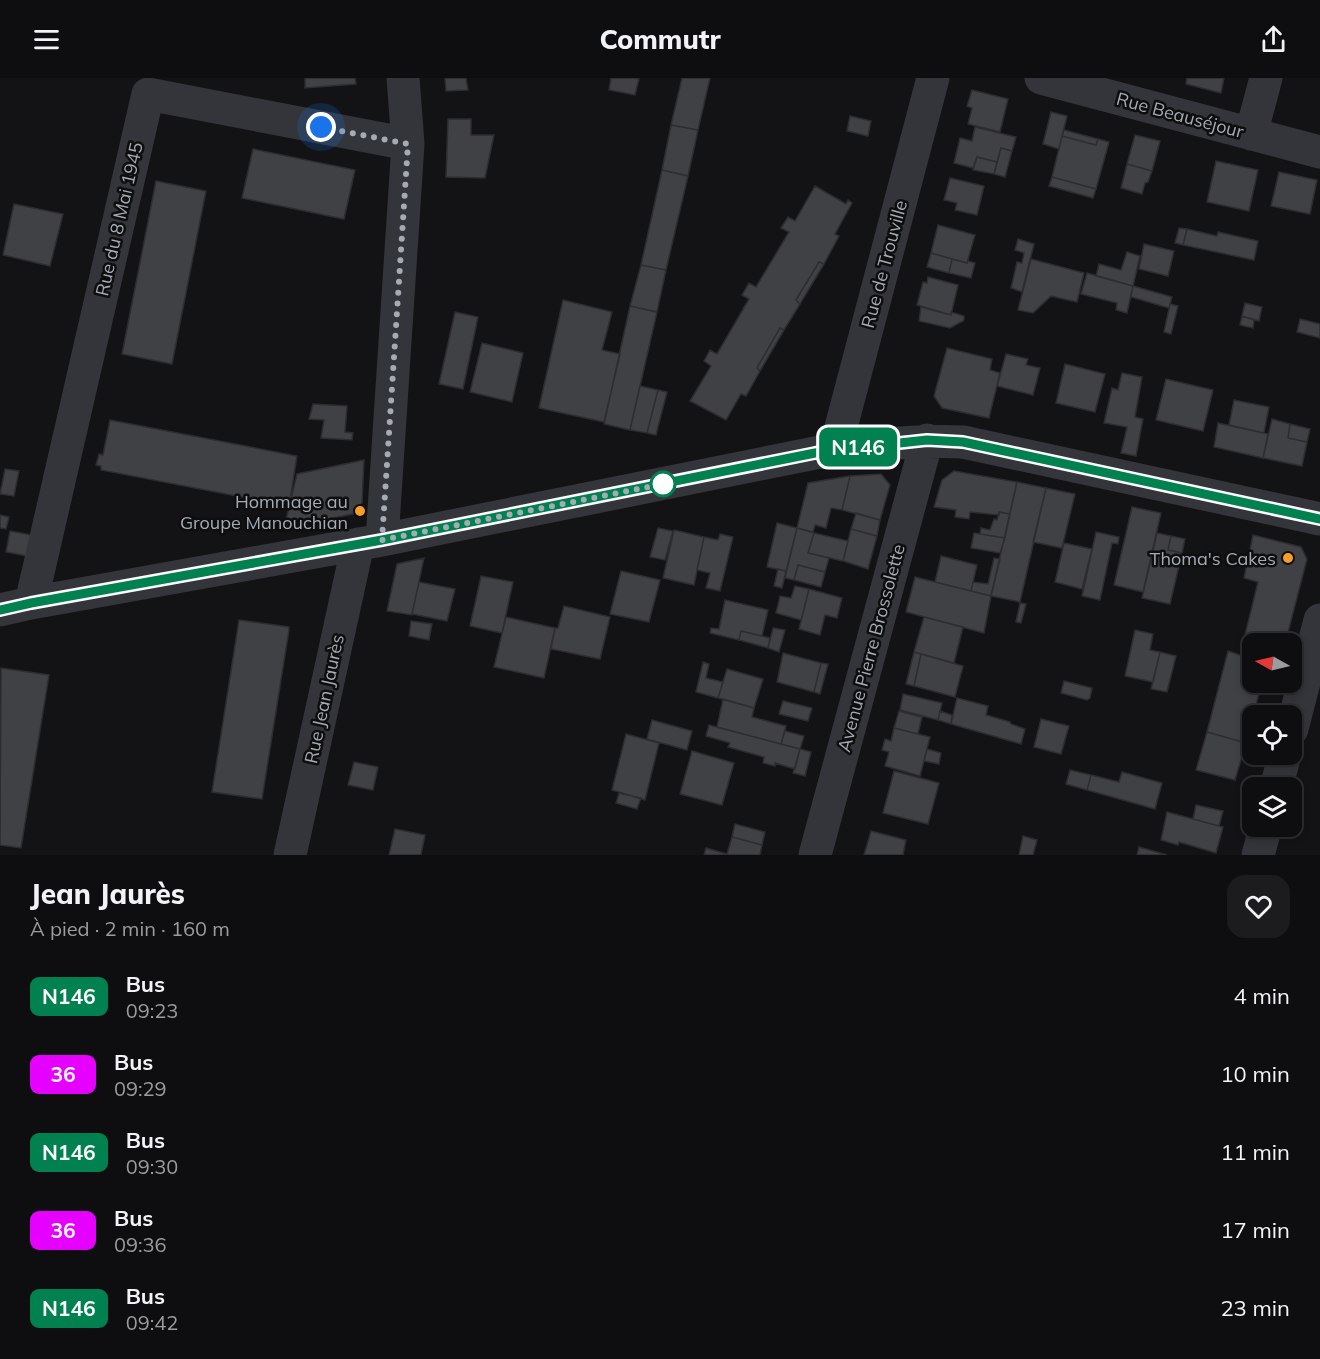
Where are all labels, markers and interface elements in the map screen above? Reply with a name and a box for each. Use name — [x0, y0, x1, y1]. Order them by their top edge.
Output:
text: Commutr — [599, 22, 721, 56]
icon: menu — [30, 23, 63, 56]
icon: share — [1257, 23, 1290, 56]
street label: Rue Beauséjour — [1114, 87, 1247, 143]
your location — [306, 112, 336, 142]
street label: Rue du 8 Mai 1945 — [90, 140, 148, 298]
street label: Rue de Trouville — [856, 198, 912, 330]
line badge: N146 — [816, 428, 900, 466]
text: N146 — [831, 434, 885, 460]
unlabelled marker — [650, 471, 676, 497]
place label: Hommage au Groupe Manouchian — [180, 490, 348, 534]
marker: Hommage au Groupe Manouchian — [353, 504, 367, 518]
street label: Avenue Pierre Brossolette — [832, 542, 910, 754]
place label: Thoma's Cakes — [1150, 547, 1276, 570]
marker: Thoma's Cakes — [1281, 551, 1295, 565]
street label: Rue Jean Jaurès — [299, 632, 349, 766]
north arrow — [1242, 633, 1302, 693]
map controls — [1242, 633, 1302, 837]
button: locate — [1242, 705, 1302, 765]
button: layers — [1242, 777, 1302, 837]
button: heart — [1227, 875, 1290, 938]
text: Jean Jaurès — [30, 876, 185, 911]
text: À pied · 2 min · 160 m — [30, 916, 230, 941]
text: Bus — [126, 970, 165, 998]
text: 4 min — [1234, 982, 1290, 1010]
text: N146 — [42, 983, 96, 1009]
text: 09:23 — [126, 998, 178, 1023]
text: Bus — [114, 1048, 153, 1076]
text: 10 min — [1220, 1060, 1290, 1088]
text: 36 — [50, 1061, 76, 1087]
text: 09:29 — [114, 1076, 167, 1101]
text: Bus — [126, 1126, 165, 1154]
text: 11 min — [1220, 1138, 1290, 1166]
text: N146 — [42, 1139, 96, 1165]
text: 09:30 — [126, 1154, 178, 1179]
text: Bus — [114, 1204, 153, 1232]
text: 17 min — [1220, 1216, 1290, 1244]
text: 36 — [50, 1217, 76, 1243]
text: 09:36 — [114, 1232, 167, 1257]
text: Bus — [126, 1282, 165, 1310]
text: 23 min — [1220, 1294, 1290, 1322]
text: N146 — [42, 1295, 96, 1321]
text: 09:42 — [126, 1310, 178, 1335]

